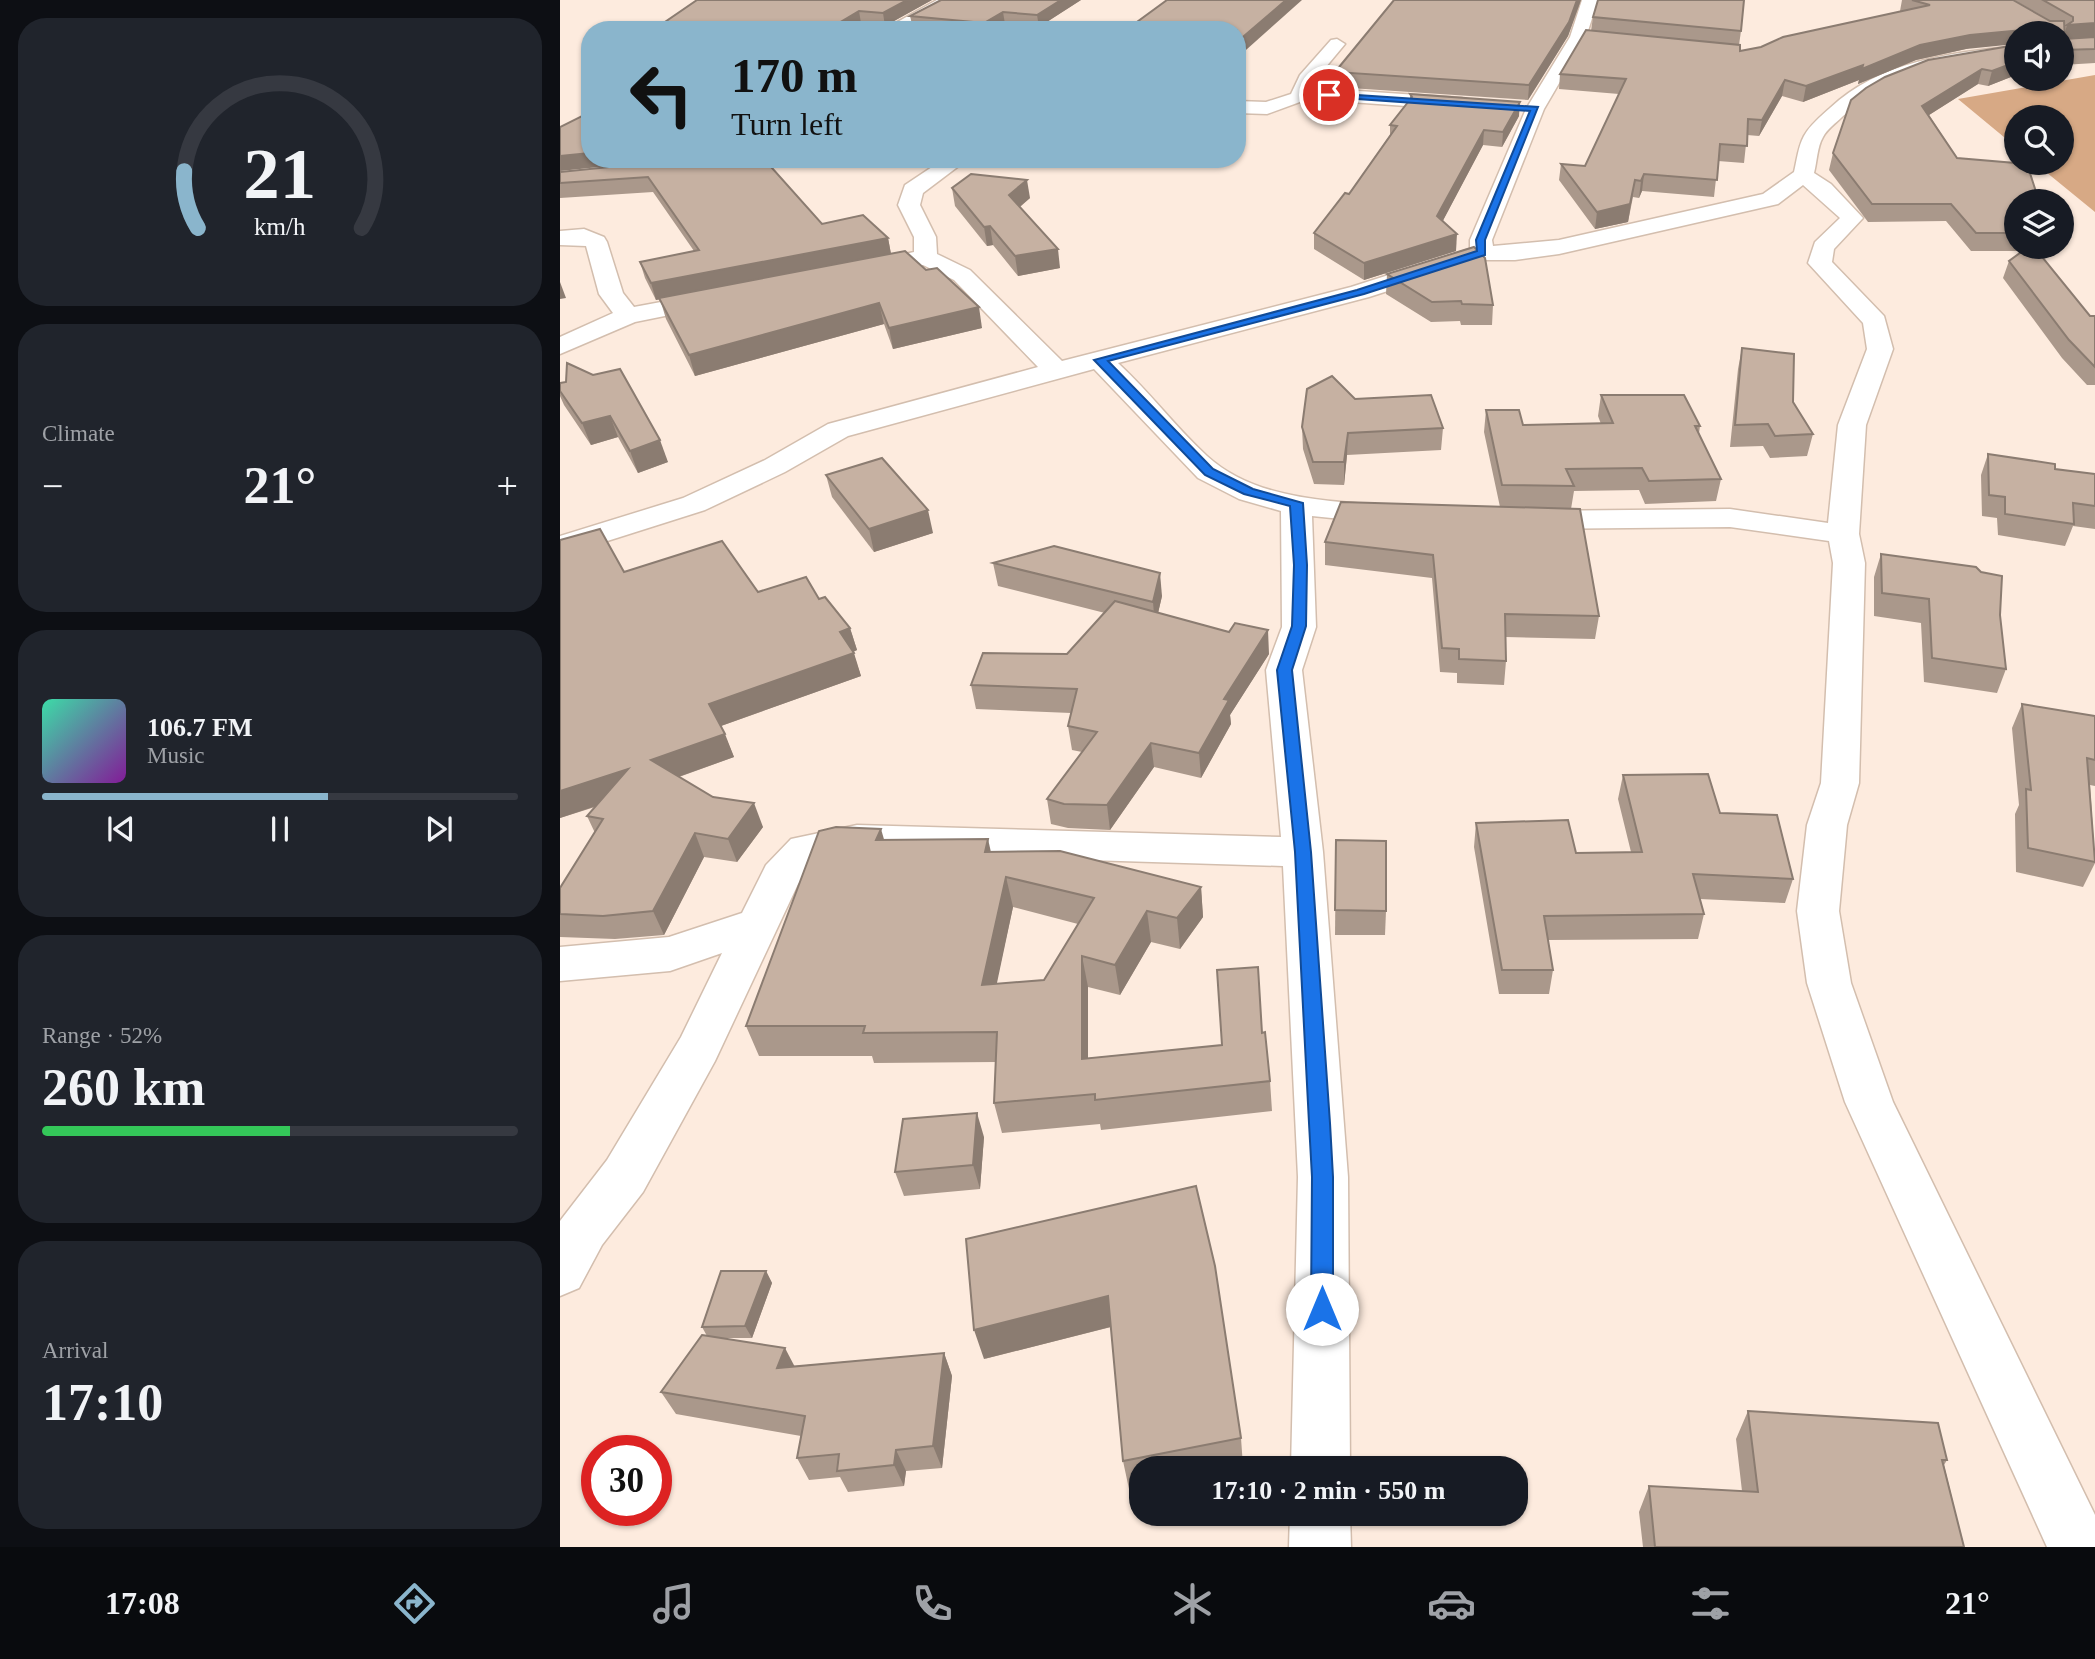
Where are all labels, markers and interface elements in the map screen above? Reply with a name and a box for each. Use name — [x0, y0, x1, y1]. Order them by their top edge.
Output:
map controls — [2004, 21, 2074, 259]
button: sound — [2004, 21, 2074, 91]
text: 170 m — [731, 48, 858, 103]
icon: left — [616, 49, 707, 140]
pin — [1299, 65, 1359, 125]
icon: arrive — [1310, 76, 1348, 114]
button: search — [2004, 105, 2074, 175]
text: Turn left — [731, 106, 843, 142]
text: 21 — [244, 133, 316, 214]
button: layers — [2004, 189, 2074, 259]
text: km/h — [254, 213, 306, 240]
text: Climate — [42, 421, 115, 446]
text: 21° — [244, 457, 316, 514]
text: − — [42, 465, 63, 507]
text: + — [497, 465, 518, 507]
text: 106.7 FM — [147, 713, 252, 742]
text: Music — [147, 743, 205, 768]
icon: previous — [102, 810, 140, 848]
icon: pause — [261, 810, 299, 848]
icon: next — [420, 810, 458, 848]
text: Range · 52% — [42, 1023, 162, 1048]
text: 260 km — [42, 1059, 205, 1116]
position arrow — [1285, 1272, 1359, 1346]
text: Arrival — [42, 1338, 108, 1363]
text: 17:10 — [42, 1374, 163, 1431]
speed limit sign: 30 — [581, 1435, 672, 1526]
text: 17:10 · 2 min · 550 m — [1212, 1476, 1446, 1505]
icon: directions — [390, 1579, 439, 1628]
icon: music — [649, 1579, 698, 1628]
icon: phone — [908, 1579, 957, 1628]
icon: climate — [1168, 1579, 1217, 1628]
icon: car — [1427, 1579, 1476, 1628]
icon: filters — [1686, 1579, 1735, 1628]
text: 17:08 — [105, 1585, 180, 1621]
text: 21° — [1945, 1585, 1990, 1621]

